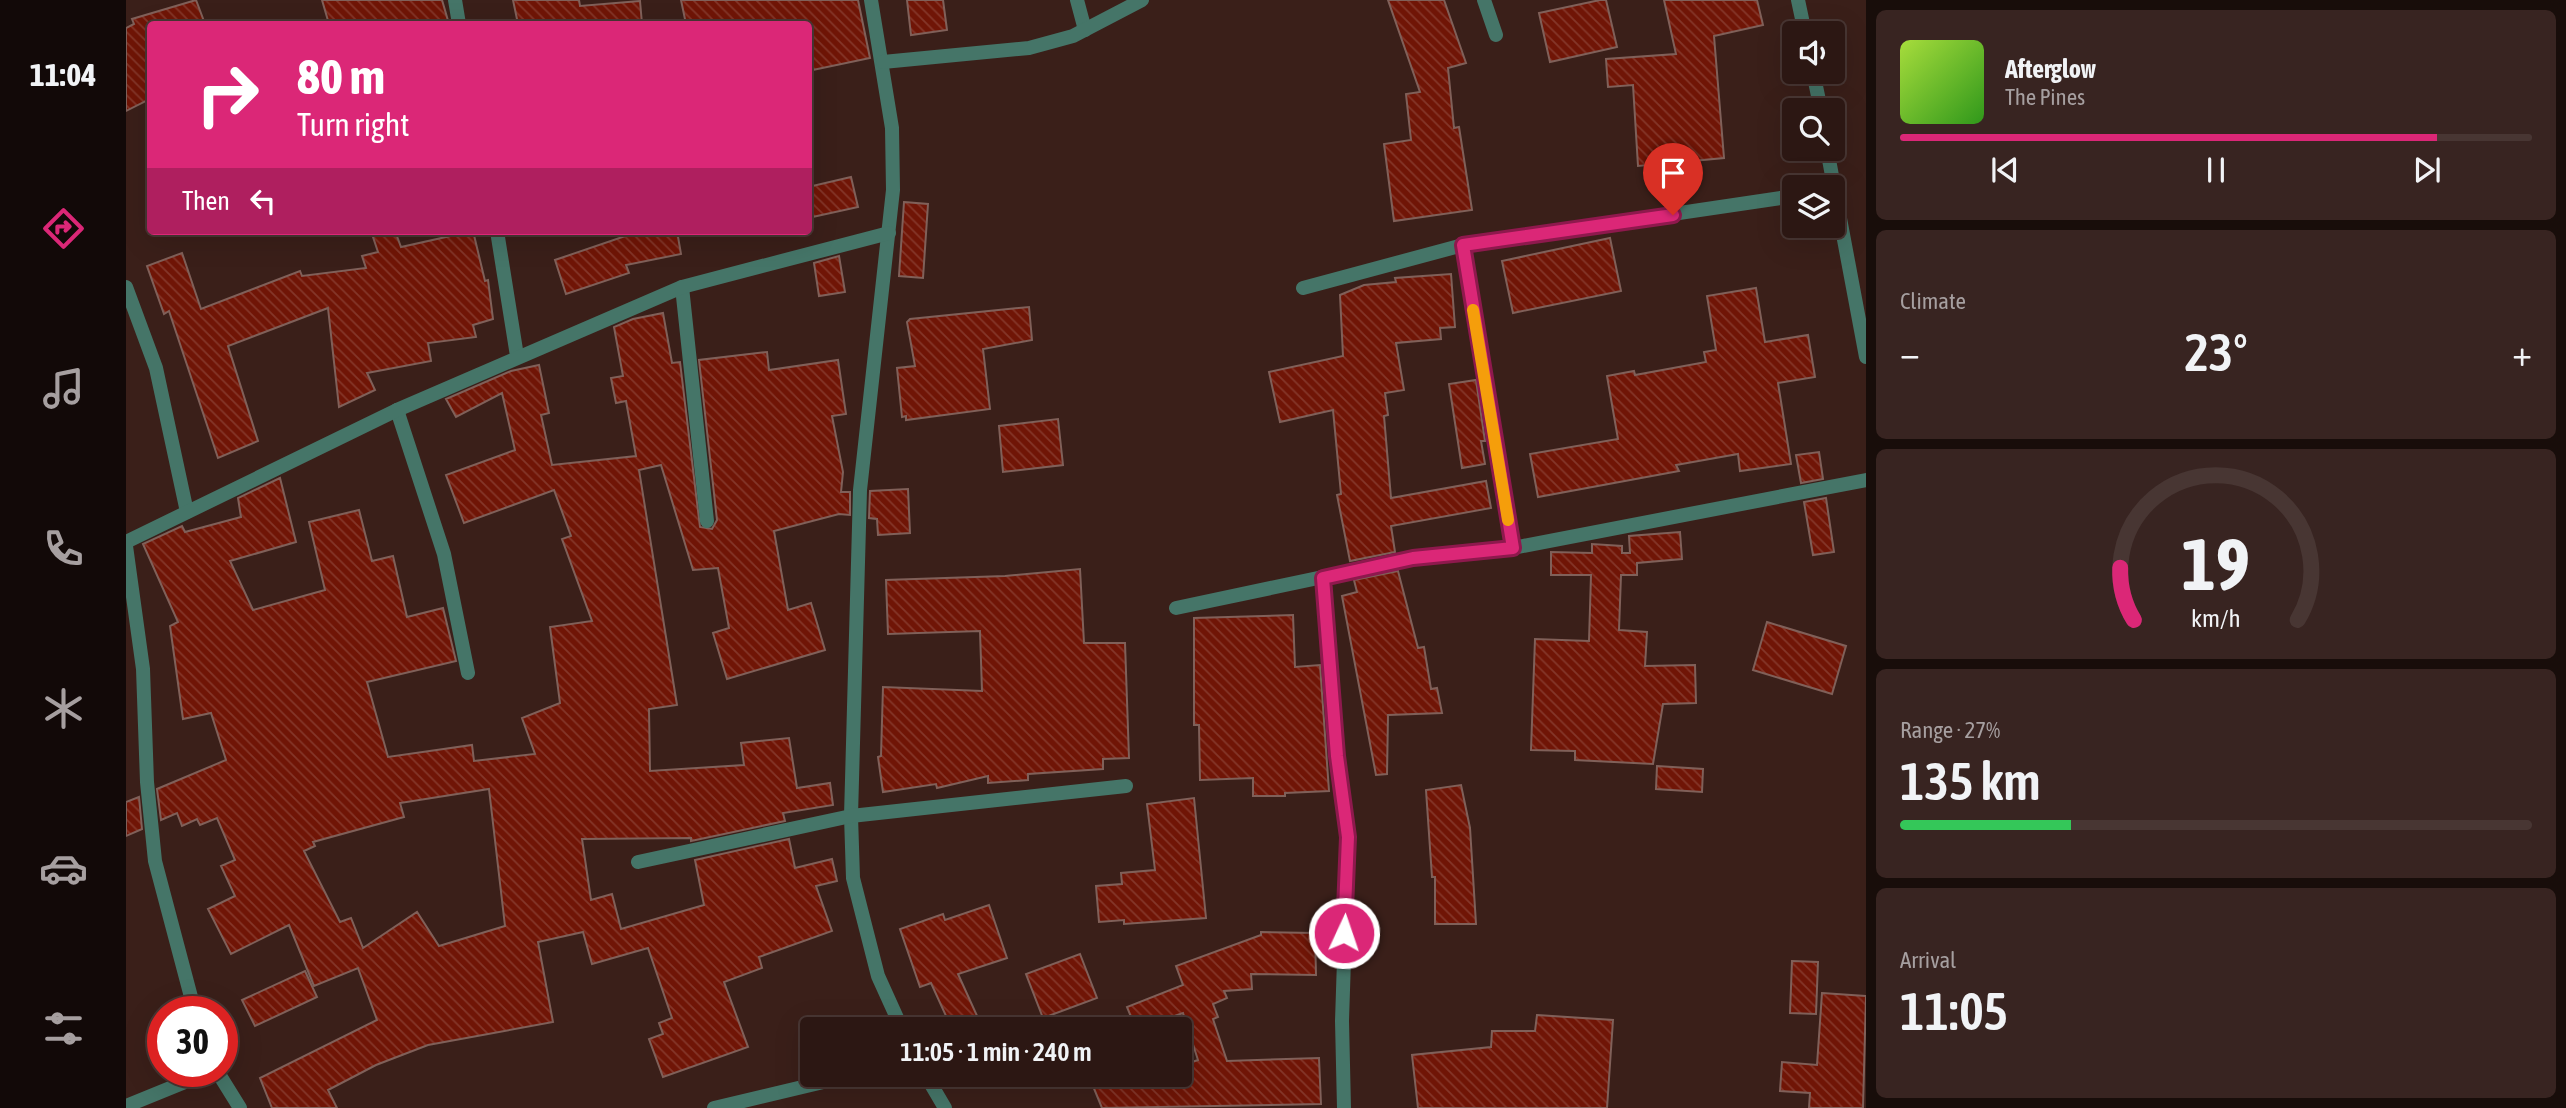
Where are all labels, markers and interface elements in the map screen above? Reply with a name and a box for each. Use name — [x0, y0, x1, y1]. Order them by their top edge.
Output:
map controls — [1782, 21, 1845, 238]
button: sound — [1782, 21, 1845, 84]
text: 80 m — [297, 48, 385, 104]
icon: right — [182, 49, 273, 140]
text: Afterglow — [2005, 54, 2096, 84]
text: 11:04 — [30, 56, 96, 93]
text: The Pines — [2005, 84, 2085, 110]
button: search — [1782, 98, 1845, 161]
text: Turn right — [297, 106, 410, 143]
pin — [1643, 143, 1703, 215]
icon: previous — [1986, 151, 2024, 189]
icon: pause — [2197, 151, 2235, 189]
icon: next — [2408, 151, 2446, 189]
icon: arrive — [1654, 154, 1692, 192]
button: layers — [1782, 175, 1845, 238]
icon: left — [244, 182, 282, 220]
text: Then — [182, 186, 230, 216]
icon: directions — [39, 204, 88, 253]
text: Climate — [1900, 288, 1966, 314]
text: 23° — [2184, 322, 2248, 382]
text: − — [1900, 331, 1920, 374]
text: + — [2512, 331, 2532, 374]
icon: music — [39, 364, 88, 413]
text: 19 — [2182, 522, 2250, 605]
icon: phone — [39, 524, 88, 573]
text: km/h — [2191, 604, 2241, 632]
icon: climate — [39, 684, 88, 733]
text: Range · 27% — [1900, 717, 2000, 743]
text: 135 km — [1900, 751, 2041, 811]
icon: car — [39, 844, 88, 893]
position arrow — [1307, 896, 1381, 970]
text: Arrival — [1900, 947, 1956, 973]
text: 11:05 — [1900, 981, 2008, 1041]
speed limit sign: 30 — [147, 996, 238, 1087]
icon: filters — [39, 1004, 88, 1053]
text: 11:05 · 1 min · 240 m — [900, 1037, 1092, 1067]

